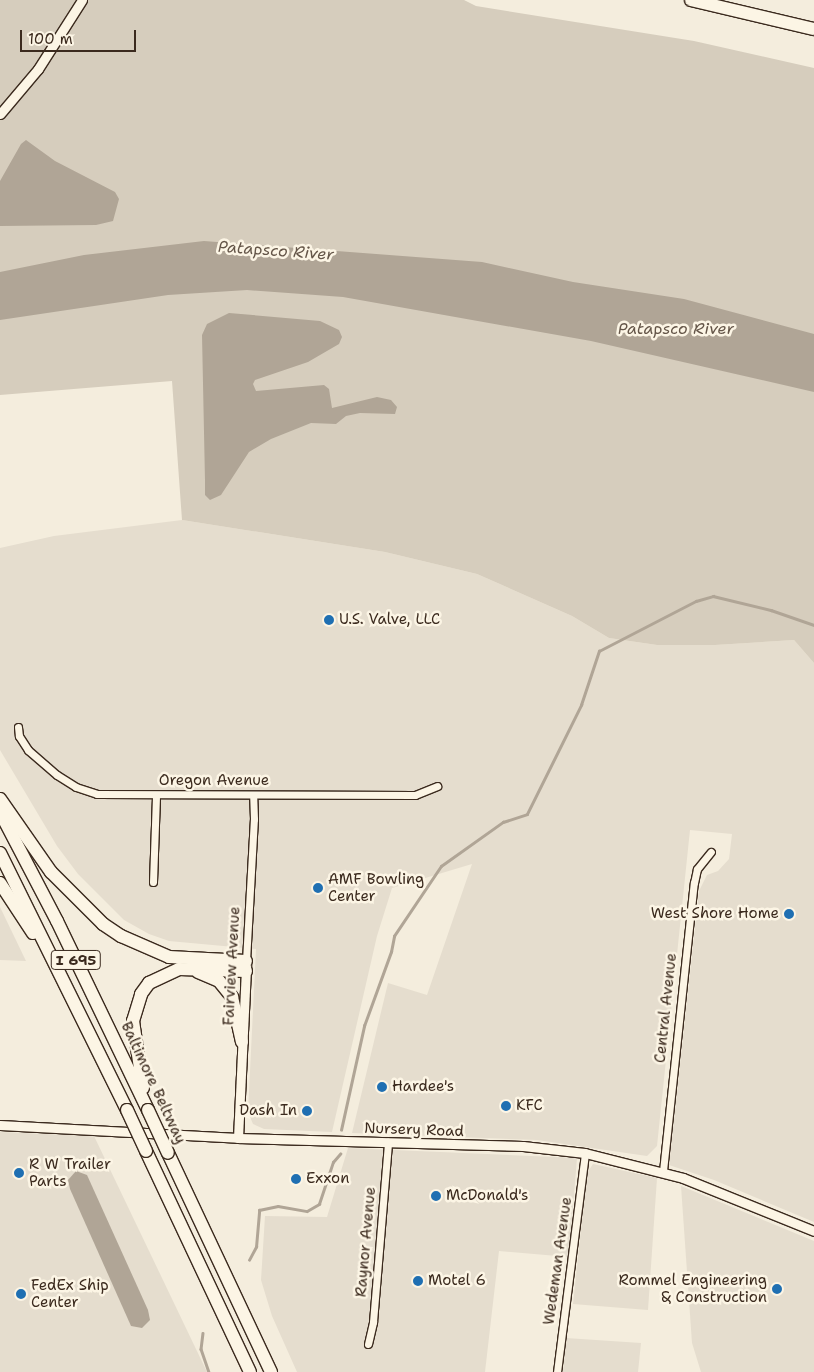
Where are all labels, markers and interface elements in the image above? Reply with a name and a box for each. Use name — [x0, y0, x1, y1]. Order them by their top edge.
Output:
scale bar — [22, 20, 139, 52]
text: 100 m — [28, 29, 73, 49]
water label: Patapsco River — [217, 237, 335, 265]
water label: Patapsco River — [618, 319, 734, 339]
place label: U.S. Valve, LLC — [339, 611, 440, 629]
marker: U.S. Valve, LLC — [323, 614, 335, 626]
street label: Oregon Avenue — [159, 772, 269, 790]
place label: AMF Bowling Center — [328, 870, 424, 905]
marker: AMF Bowling Center — [312, 882, 324, 894]
place label: West Shore Home — [651, 905, 779, 923]
street label: Fairview Avenue — [220, 906, 244, 1026]
marker: West Shore Home — [783, 908, 795, 920]
road number: I 695 — [50, 948, 102, 972]
street label: Central Avenue — [651, 952, 681, 1064]
street label: Baltimore Beltway — [117, 1019, 189, 1147]
place label: Hardee's — [392, 1078, 454, 1096]
marker: Hardee's — [376, 1081, 388, 1093]
place label: KFC — [516, 1097, 543, 1115]
marker: KFC — [500, 1100, 512, 1112]
place label: Dash In — [239, 1102, 297, 1120]
marker: Dash In — [301, 1105, 313, 1117]
street label: Nursery Road — [364, 1119, 464, 1141]
place label: R W Trailer Parts — [29, 1155, 111, 1190]
marker: R W Trailer Parts — [13, 1167, 25, 1179]
place label: Exxon — [306, 1170, 349, 1188]
marker: Exxon — [290, 1173, 302, 1185]
street label: Raynor Avenue — [352, 1186, 380, 1298]
place label: McDonald's — [446, 1187, 528, 1205]
marker: McDonald's — [430, 1190, 442, 1202]
street label: Wedeman Avenue — [540, 1196, 576, 1326]
place label: Rommel Engineering & Construction — [619, 1271, 767, 1306]
place label: Motel 6 — [428, 1272, 486, 1290]
marker: Motel 6 — [412, 1275, 424, 1287]
place label: FedEx Ship Center — [31, 1276, 109, 1311]
marker: Rommel Engineering & Construction — [771, 1283, 783, 1295]
marker: FedEx Ship Center — [15, 1288, 27, 1300]

